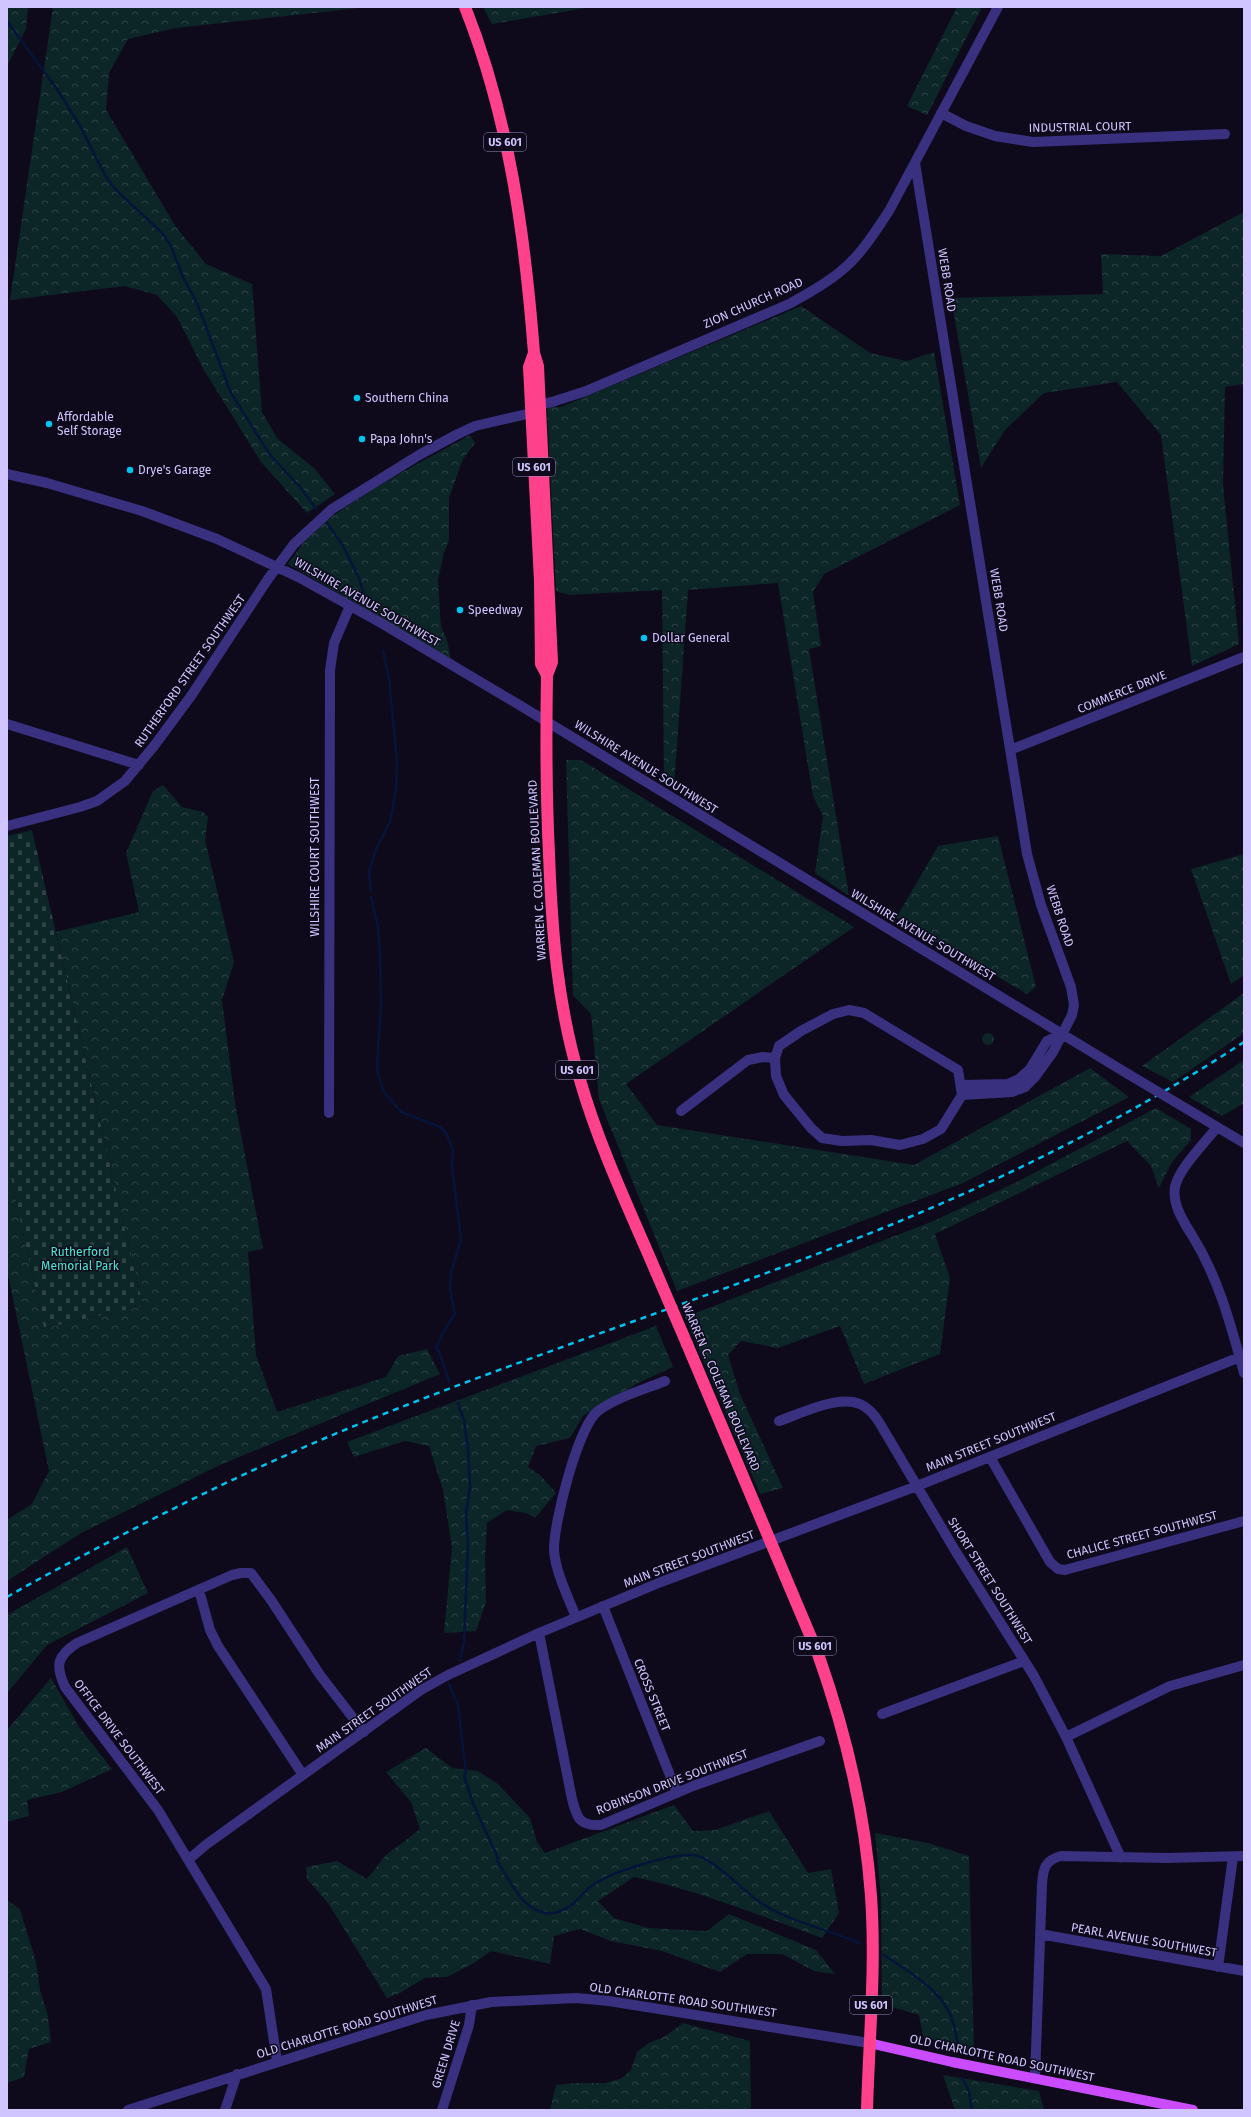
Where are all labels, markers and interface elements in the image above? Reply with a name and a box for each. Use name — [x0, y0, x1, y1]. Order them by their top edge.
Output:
street label: INDUSTRIAL COURT — [1029, 119, 1132, 135]
road number: US 601 — [484, 133, 526, 151]
street label: WEBB ROAD — [935, 247, 959, 313]
street label: ZION CHURCH ROAD — [701, 275, 805, 331]
place label: Southern China — [365, 391, 449, 405]
marker: Southern China — [352, 393, 362, 403]
place label: Affordable Self Storage — [57, 410, 122, 438]
marker: Affordable Self Storage — [44, 419, 54, 429]
place label: Papa John's — [370, 432, 433, 446]
marker: Papa John's — [357, 434, 367, 444]
road number: US 601 — [513, 458, 555, 476]
place label: Drye's Garage — [138, 463, 211, 477]
marker: Drye's Garage — [125, 465, 135, 475]
street label: WILSHIRE AVENUE SOUTHWEST — [292, 555, 443, 650]
street label: WEBB ROAD — [987, 567, 1011, 633]
street label: RUTHERFORD STREET SOUTHWEST — [132, 591, 249, 750]
place label: Speedway — [468, 603, 523, 617]
marker: Speedway — [455, 605, 465, 615]
place label: Dollar General — [652, 631, 730, 645]
marker: Dollar General — [639, 633, 649, 643]
street label: COMMERCE DRIVE — [1075, 668, 1169, 716]
street label: WILSHIRE AVENUE SOUTHWEST — [572, 717, 721, 817]
street label: WILSHIRE COURT SOUTHWEST — [308, 777, 322, 937]
street label: WARREN C. COLEMAN BOULEVARD — [525, 779, 549, 961]
street label: WEBB ROAD — [1043, 883, 1077, 949]
street label: WILSHIRE AVENUE SOUTHWEST — [848, 886, 998, 984]
road number: US 601 — [556, 1061, 598, 1079]
park label: Rutherford Memorial Park — [41, 1245, 120, 1273]
street label: WARREN C. COLEMAN BOULEVARD — [679, 1301, 763, 1473]
street label: MAIN STREET SOUTHWEST — [924, 1409, 1059, 1475]
street label: CHALICE STREET SOUTHWEST — [1065, 1508, 1220, 1562]
street label: SHORT STREET SOUTHWEST — [945, 1515, 1035, 1648]
street label: MAIN STREET SOUTHWEST — [622, 1527, 757, 1590]
road number: US 601 — [794, 1637, 836, 1655]
street label: CROSS STREET — [631, 1657, 673, 1734]
street label: MAIN STREET SOUTHWEST — [313, 1664, 436, 1756]
street label: OFFICE DRIVE SOUTHWEST — [71, 1677, 167, 1798]
street label: ROBINSON DRIVE SOUTHWEST — [594, 1746, 751, 1817]
street label: PEARL AVENUE SOUTHWEST — [1070, 1920, 1219, 1960]
street label: OLD CHARLOTTE ROAD SOUTHWEST — [589, 1980, 778, 2020]
street label: OLD CHARLOTTE ROAD SOUTHWEST — [255, 1993, 440, 2061]
road number: US 601 — [850, 1996, 892, 2014]
street label: GREEN DRIVE — [429, 2018, 463, 2090]
street label: OLD CHARLOTTE ROAD SOUTHWEST — [908, 2032, 1096, 2085]

